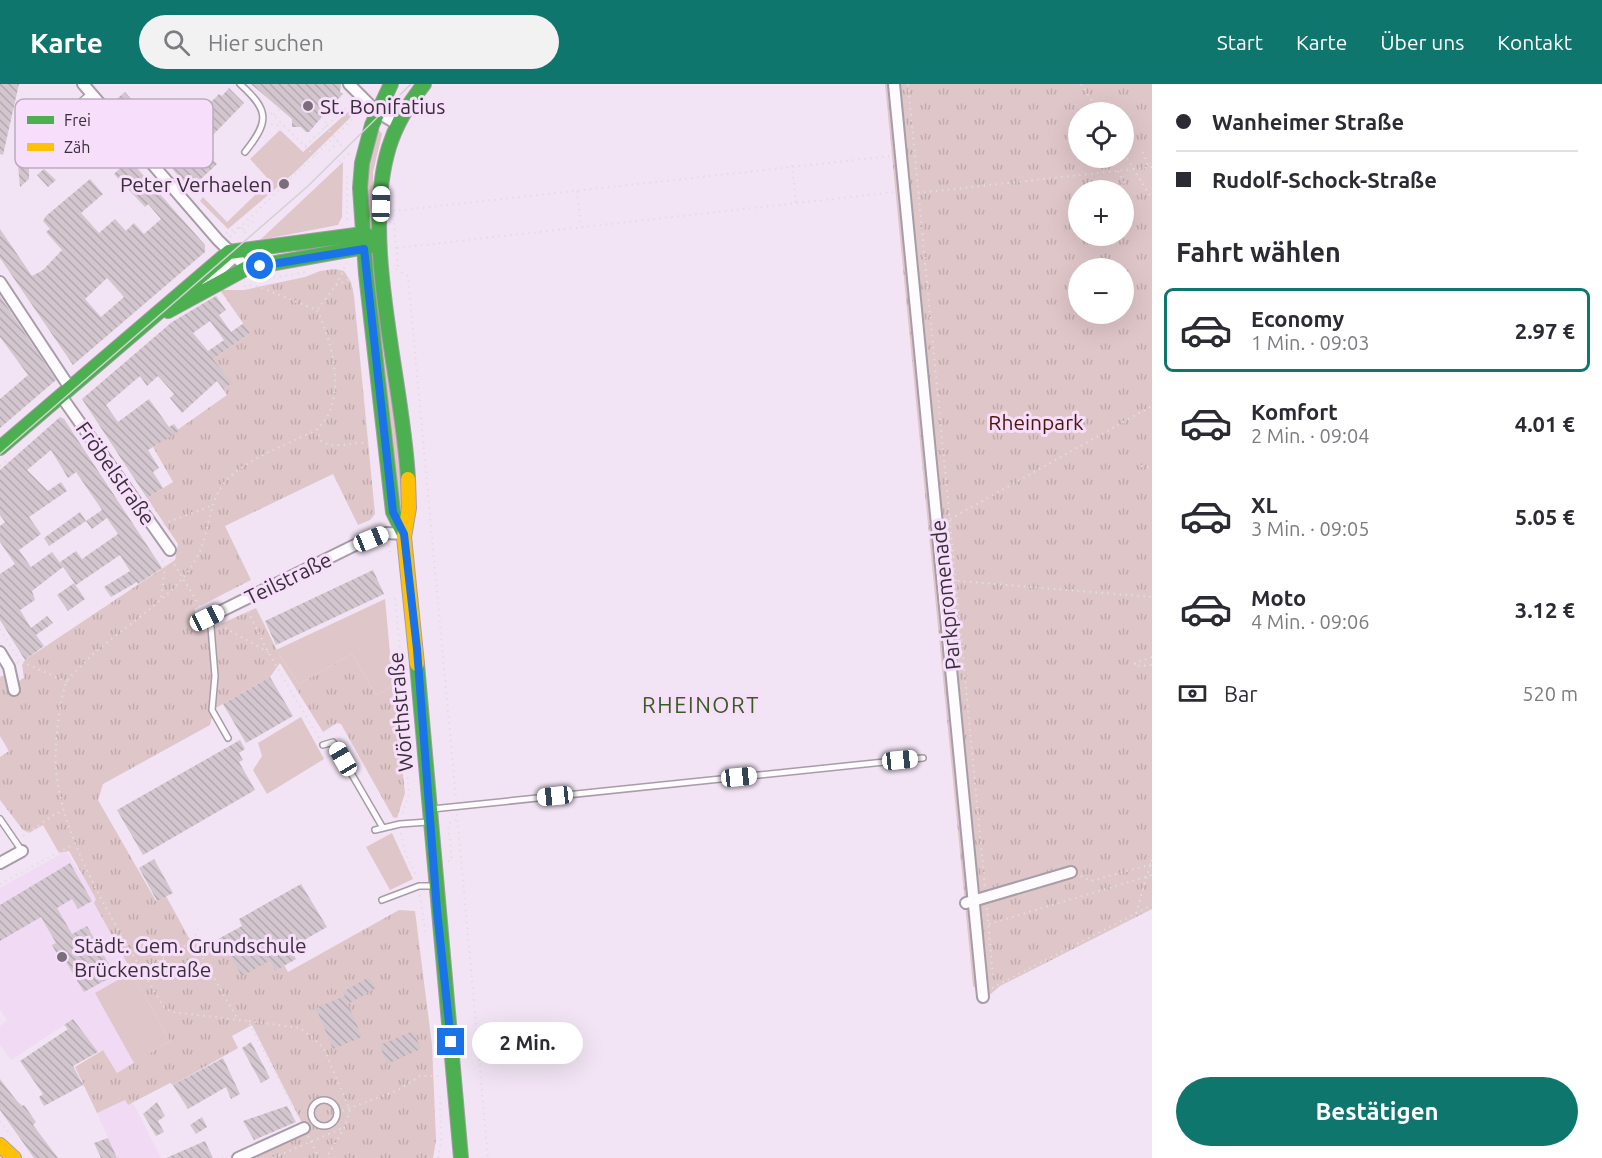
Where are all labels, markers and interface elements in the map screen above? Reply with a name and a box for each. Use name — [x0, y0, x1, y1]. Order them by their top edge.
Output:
search box — [139, 15, 559, 69]
icon: search — [160, 26, 193, 59]
text: Karte — [30, 27, 103, 58]
text: Hier suchen — [208, 30, 324, 55]
text: Start — [1217, 30, 1263, 54]
text: Karte — [1296, 30, 1347, 54]
text: Über uns — [1380, 30, 1464, 54]
text: Kontakt — [1497, 30, 1572, 54]
place label: St. Bonifatius — [320, 94, 445, 118]
legend — [15, 99, 213, 168]
marker: St. Bonifatius — [301, 99, 315, 113]
map controls — [1068, 102, 1134, 324]
button: locate — [1068, 102, 1134, 168]
text: Wanheimer Straße — [1212, 109, 1404, 134]
text: Frei — [64, 111, 91, 129]
text: Zäh — [64, 138, 90, 156]
text: Rudolf-Schock-Straße — [1212, 167, 1437, 192]
place label: Peter Verhaelen — [120, 172, 272, 196]
marker: Peter Verhaelen — [277, 177, 291, 191]
button: + — [1068, 180, 1134, 246]
car — [372, 186, 390, 222]
text: Fahrt wählen — [1176, 237, 1341, 267]
route start — [246, 252, 273, 279]
button: − — [1068, 258, 1134, 324]
icon: car — [1179, 303, 1233, 357]
text: Economy — [1251, 306, 1344, 331]
text: 2.97 € — [1515, 318, 1575, 343]
text: 1 Min. · 09:03 — [1251, 331, 1370, 354]
icon: car — [1179, 396, 1233, 450]
text: Komfort — [1251, 399, 1338, 424]
park label: Rheinpark — [988, 410, 1084, 434]
text: 4.01 € — [1515, 411, 1575, 436]
street label: Fröbelstraße — [72, 417, 160, 529]
text: 2 Min. · 09:04 — [1251, 424, 1370, 447]
icon: car — [1179, 489, 1233, 543]
text: XL — [1251, 492, 1278, 517]
text: 5.05 € — [1515, 504, 1575, 529]
text: 3 Min. · 09:05 — [1251, 517, 1370, 540]
street label: Parkpromenade — [925, 519, 965, 671]
car — [351, 524, 391, 554]
street label: Teilstraße — [241, 547, 335, 609]
icon: car — [1179, 582, 1233, 636]
text: Moto — [1251, 585, 1306, 610]
text: 3.12 € — [1515, 597, 1575, 622]
car — [187, 602, 227, 634]
text: 4 Min. · 09:06 — [1251, 610, 1370, 633]
street label: Wörthstraße — [383, 651, 417, 773]
icon: cash — [1176, 677, 1209, 710]
text: Bar — [1224, 681, 1258, 706]
text: 520 m — [1522, 682, 1578, 705]
district label: RHEINORT — [642, 692, 760, 717]
car — [326, 739, 360, 779]
car — [881, 749, 919, 771]
car — [720, 766, 758, 788]
car — [536, 785, 574, 807]
place label: Städt. Gem. Grundschule Brückenstraße — [74, 933, 307, 981]
marker: Städt. Gem. Grundschule Brückenstraße — [55, 950, 69, 964]
callout: 2 Min. — [472, 1021, 583, 1063]
route end — [437, 1028, 464, 1055]
text: 2 Min. — [500, 1031, 556, 1054]
button: Bestätigen — [1176, 1077, 1578, 1146]

